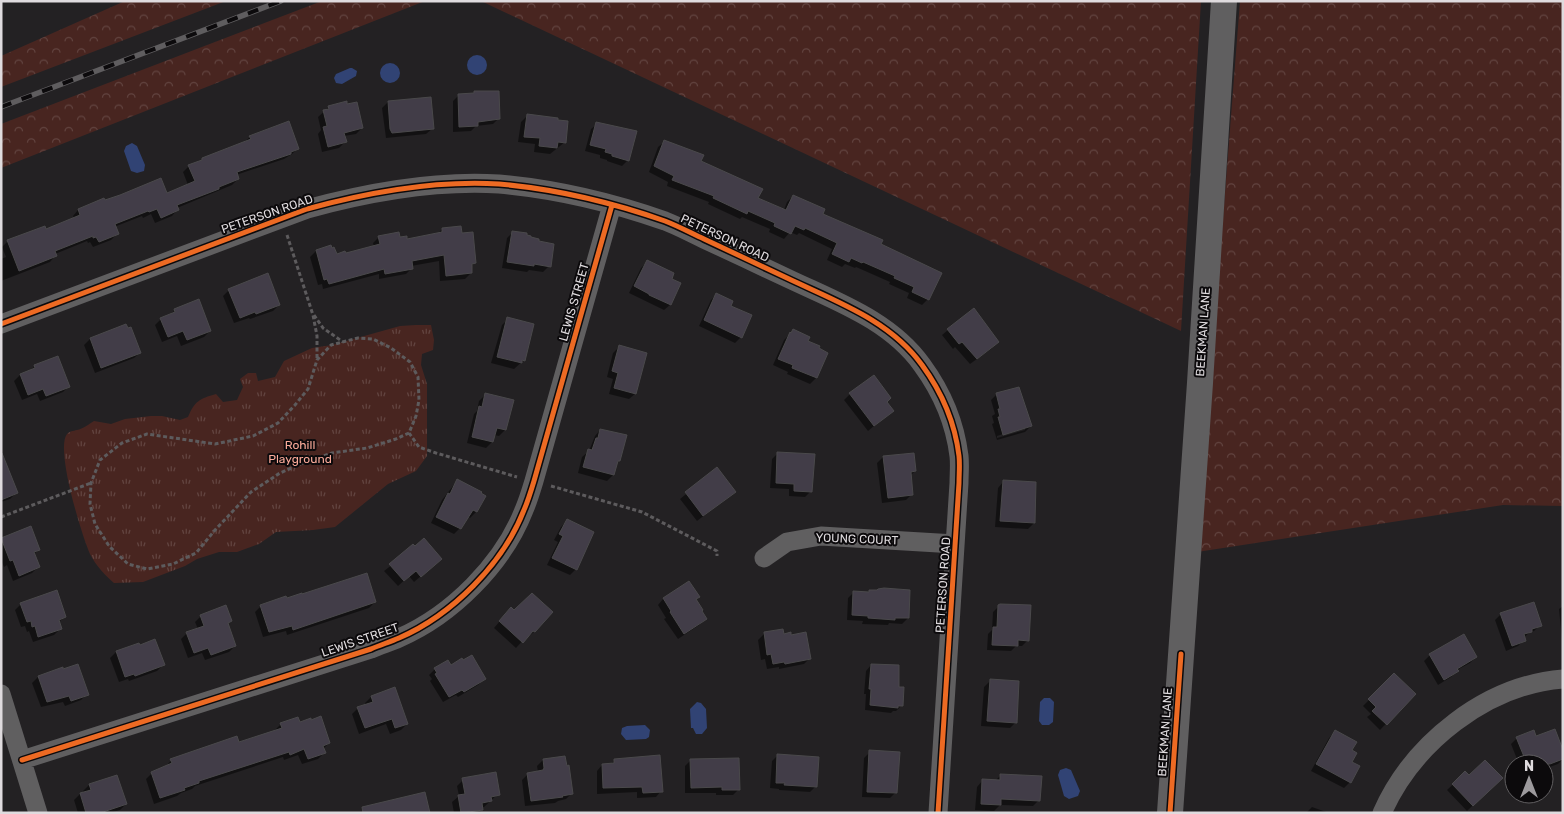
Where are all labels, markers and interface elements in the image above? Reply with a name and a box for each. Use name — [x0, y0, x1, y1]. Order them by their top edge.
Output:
street label: PETERSON ROAD — [219, 192, 315, 236]
street label: PETERSON ROAD — [679, 211, 771, 265]
street label: LEWIS STREET — [556, 261, 592, 343]
street label: BEEKMAN LANE — [1193, 287, 1213, 377]
park label: Rohill Playground — [268, 438, 332, 466]
street label: YOUNG COURT — [815, 531, 899, 547]
street label: PETERSON ROAD — [933, 537, 953, 633]
street label: LEWIS STREET — [319, 620, 401, 660]
street label: BEEKMAN LANE — [1155, 687, 1175, 777]
north arrow — [1504, 754, 1554, 804]
text: N — [1524, 758, 1534, 775]

